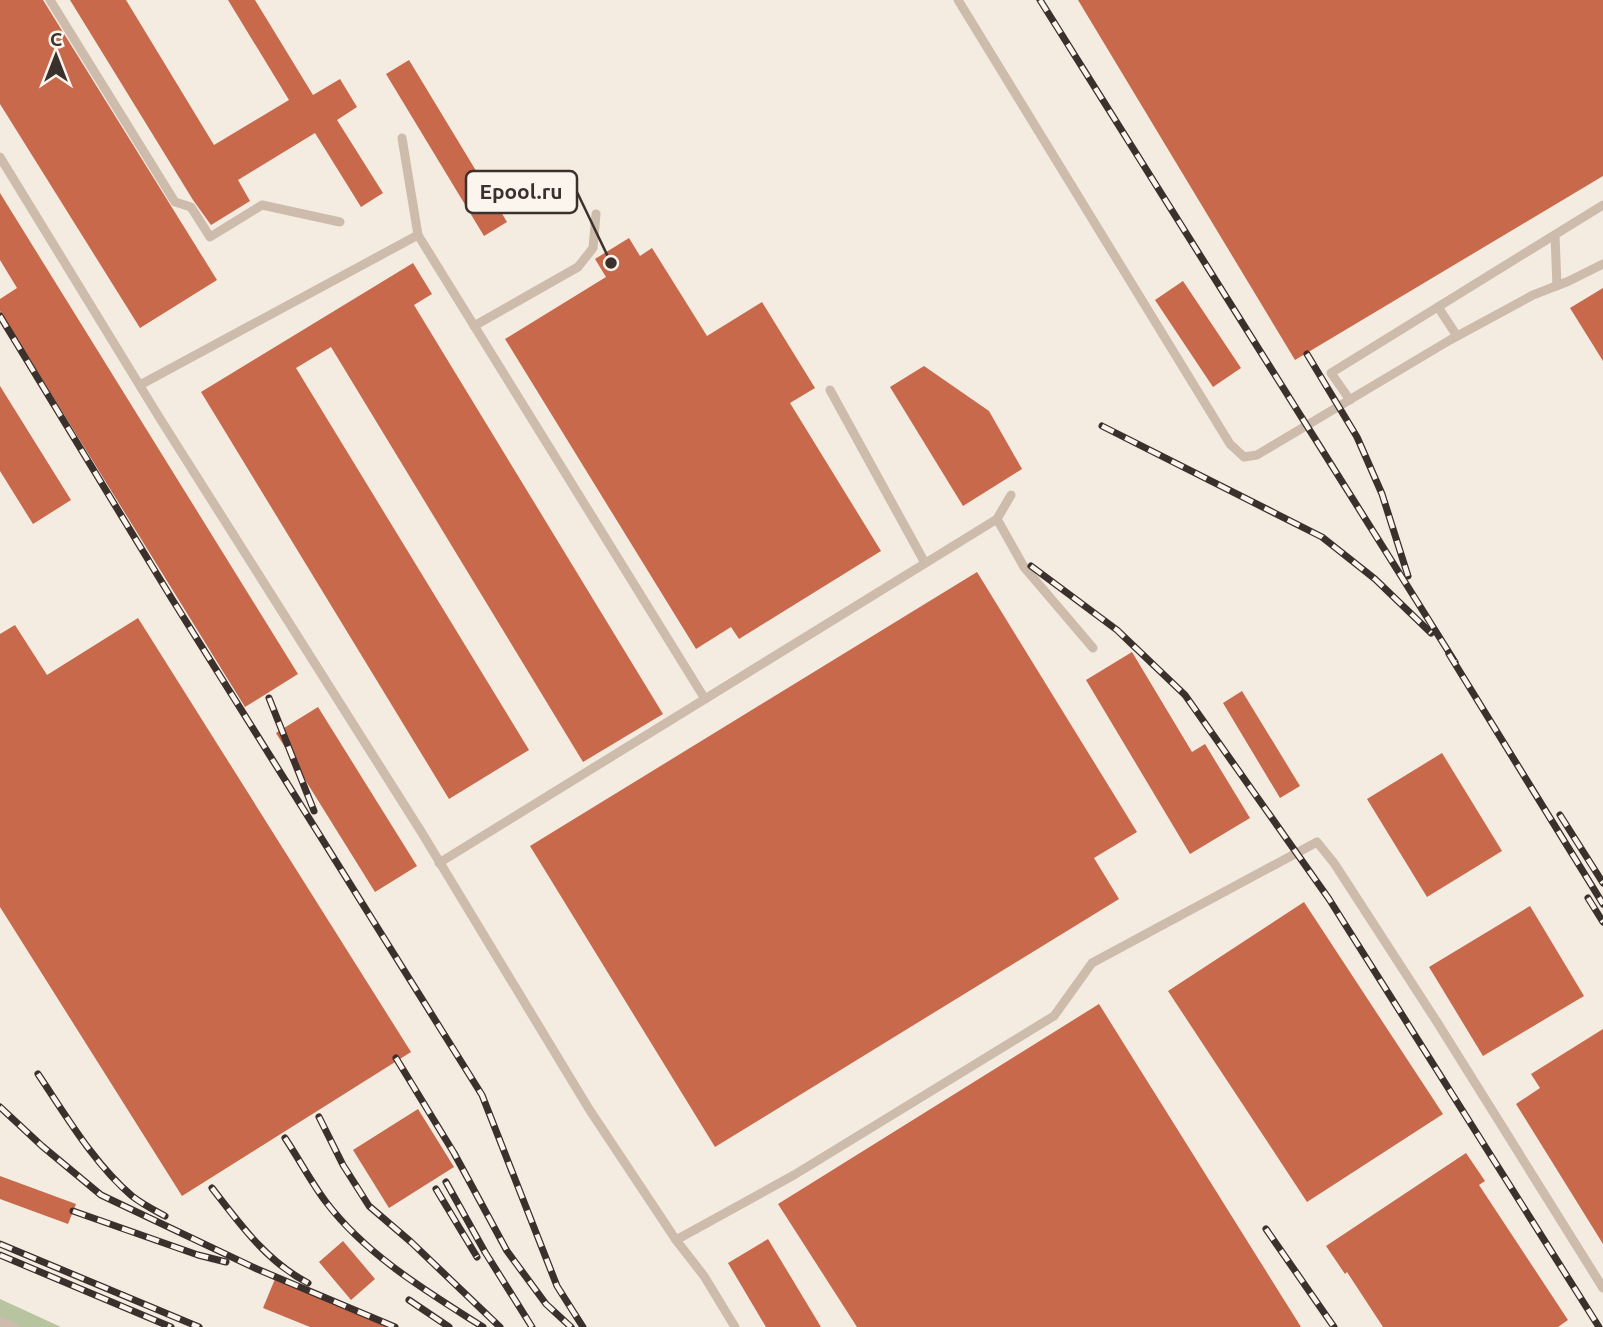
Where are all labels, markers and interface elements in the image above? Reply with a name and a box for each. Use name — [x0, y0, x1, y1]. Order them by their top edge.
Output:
north arrow — [21, 21, 91, 91]
text: С — [50, 28, 62, 50]
callout: Epool.ru — [466, 171, 577, 213]
text: Epool.ru — [479, 179, 563, 203]

